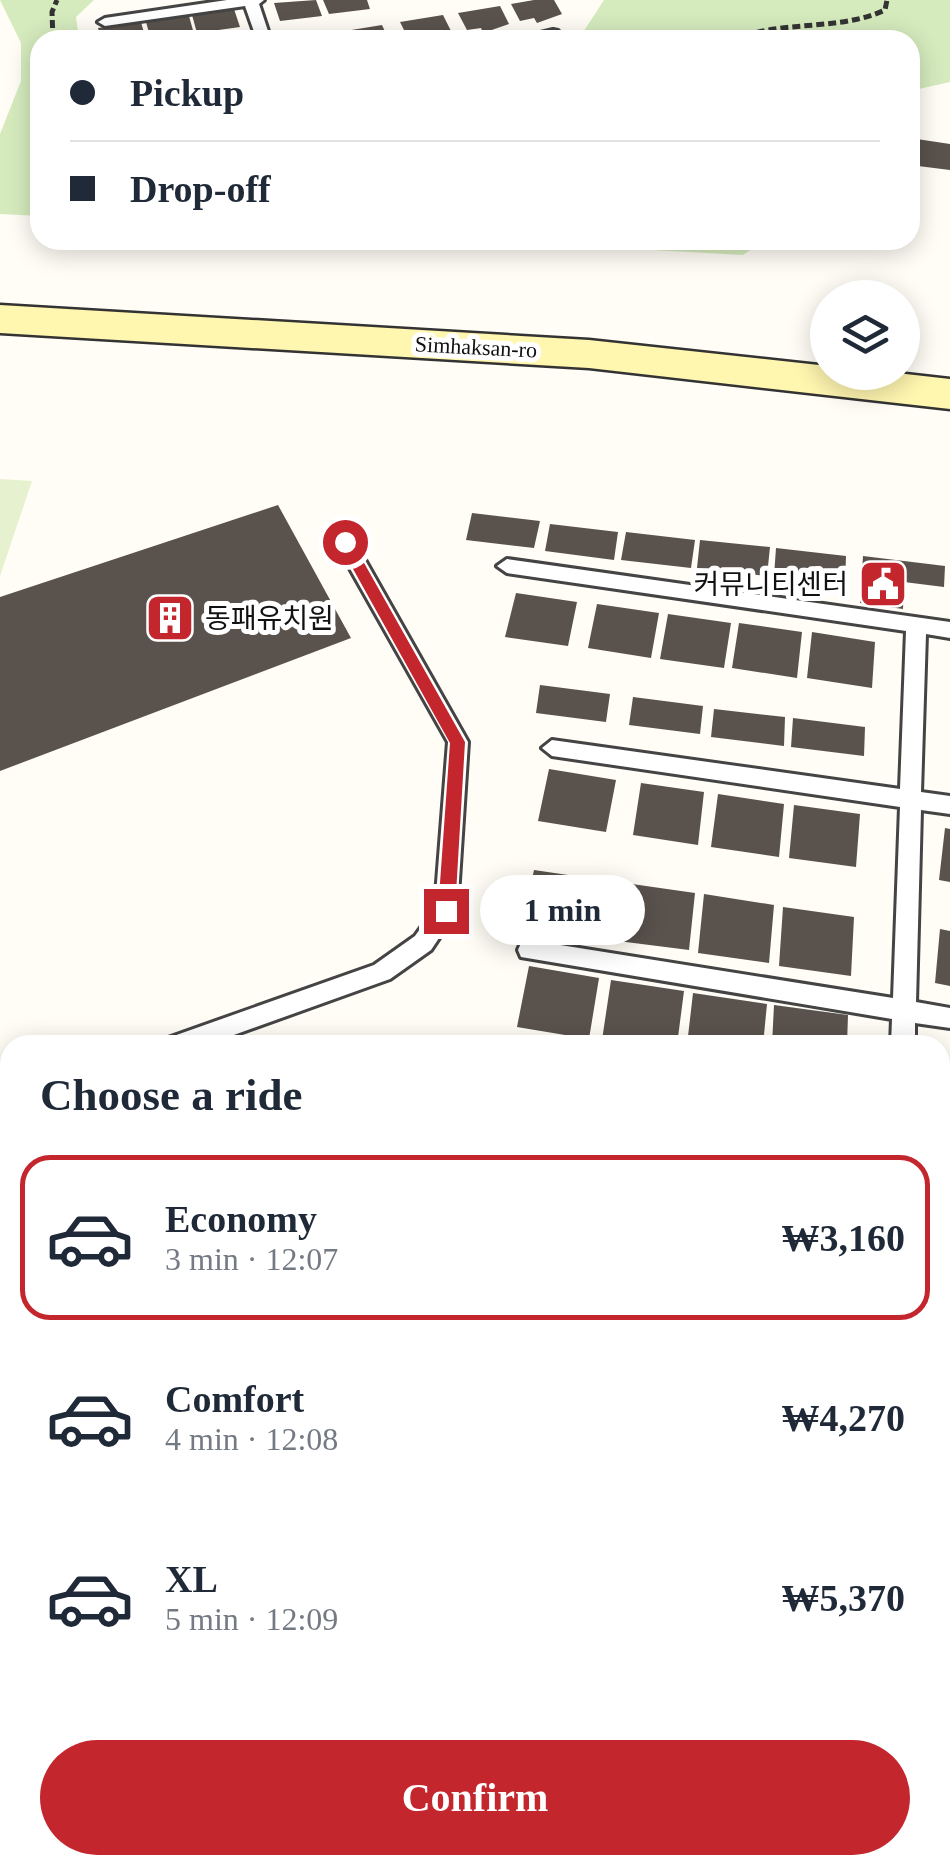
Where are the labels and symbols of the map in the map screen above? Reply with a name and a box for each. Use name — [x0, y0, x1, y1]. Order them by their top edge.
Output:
street label: Simhaksan-ro — [414, 331, 538, 363]
route start — [323, 520, 368, 565]
public building icon: 커뮤니티센터 — [857, 558, 909, 610]
place label: 커뮤니티센터 — [693, 569, 848, 600]
building icon: 동패유치원 — [144, 592, 196, 644]
place label: 동패유치원 — [205, 603, 334, 634]
callout: 1 min — [481, 876, 646, 946]
route end — [424, 889, 469, 934]

